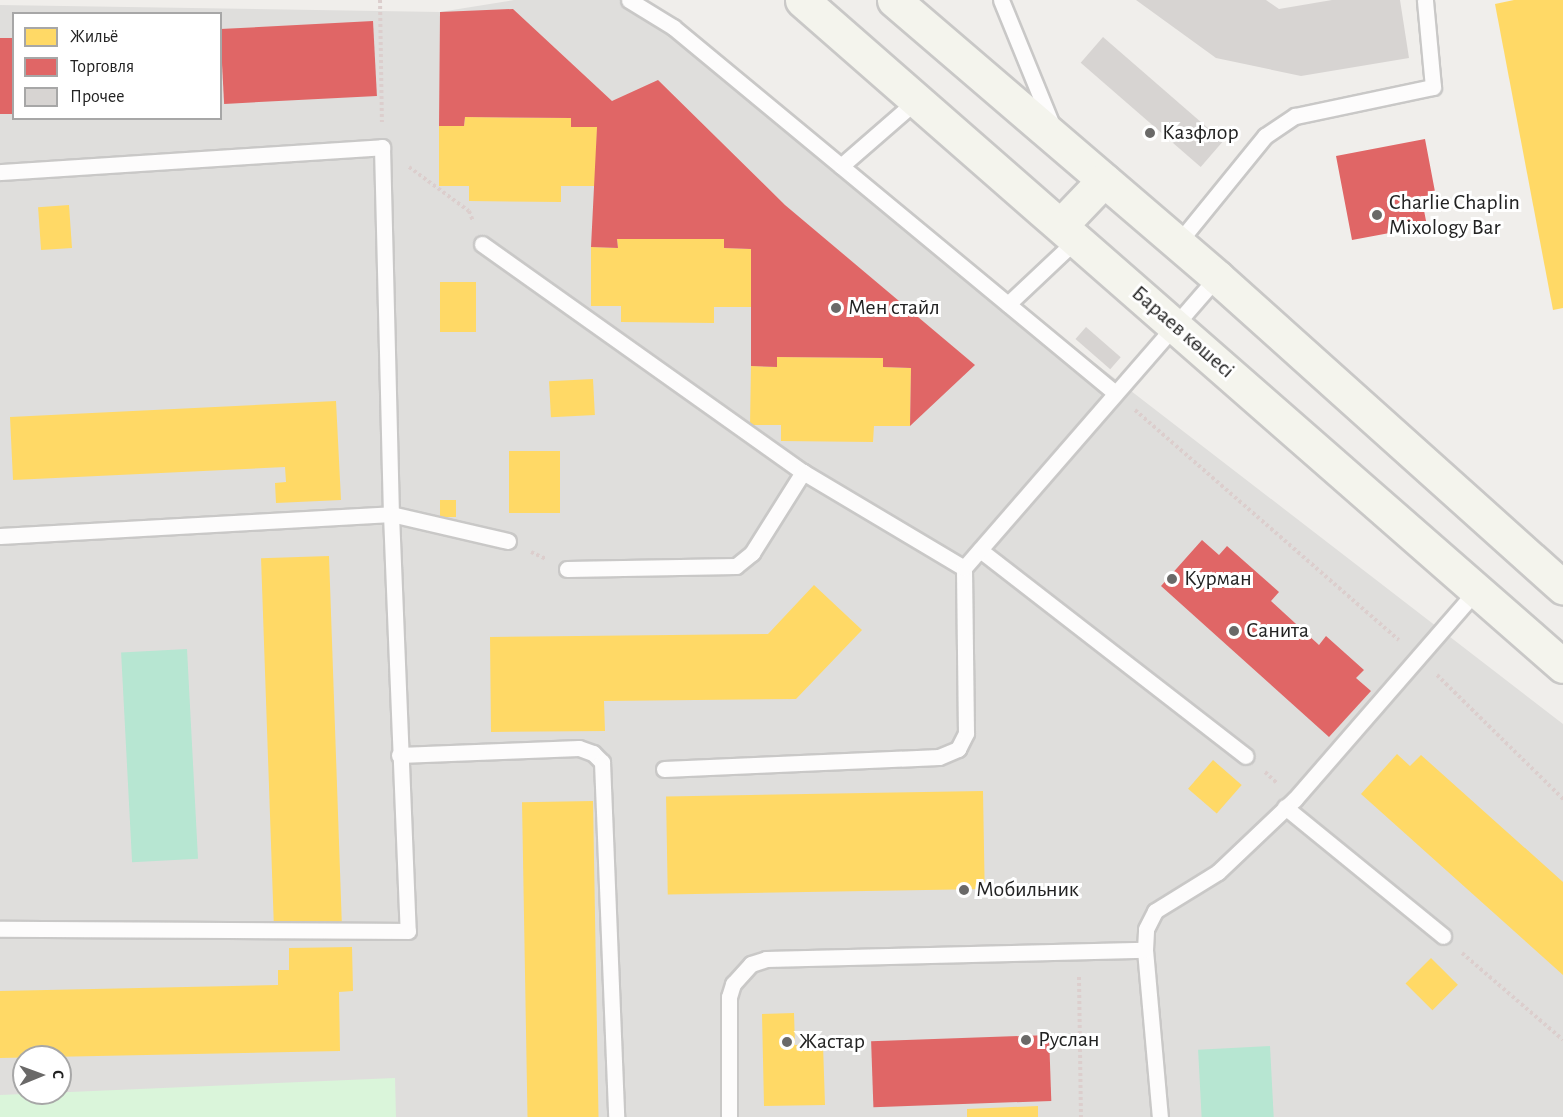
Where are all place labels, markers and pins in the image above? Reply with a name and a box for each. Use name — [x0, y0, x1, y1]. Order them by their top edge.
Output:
place label: Казфлор — [1162, 120, 1239, 146]
marker: Казфлор — [1143, 126, 1157, 140]
place label: Charlie Chaplin Mixology Bar — [1389, 189, 1520, 240]
marker: Charlie Chaplin Mixology Bar — [1370, 208, 1384, 222]
place label: Мен стайл — [848, 295, 940, 321]
marker: Мен стайл — [829, 301, 843, 315]
place label: Курман — [1184, 566, 1252, 592]
marker: Курман — [1165, 572, 1179, 586]
place label: Санита — [1246, 618, 1309, 644]
marker: Санита — [1227, 624, 1241, 638]
place label: Мобильник — [976, 877, 1079, 903]
marker: Мобильник — [957, 883, 971, 897]
place label: Руслан — [1038, 1027, 1100, 1053]
place label: Жастар — [799, 1029, 865, 1055]
marker: Руслан — [1019, 1033, 1033, 1047]
marker: Жастар — [780, 1035, 794, 1049]

